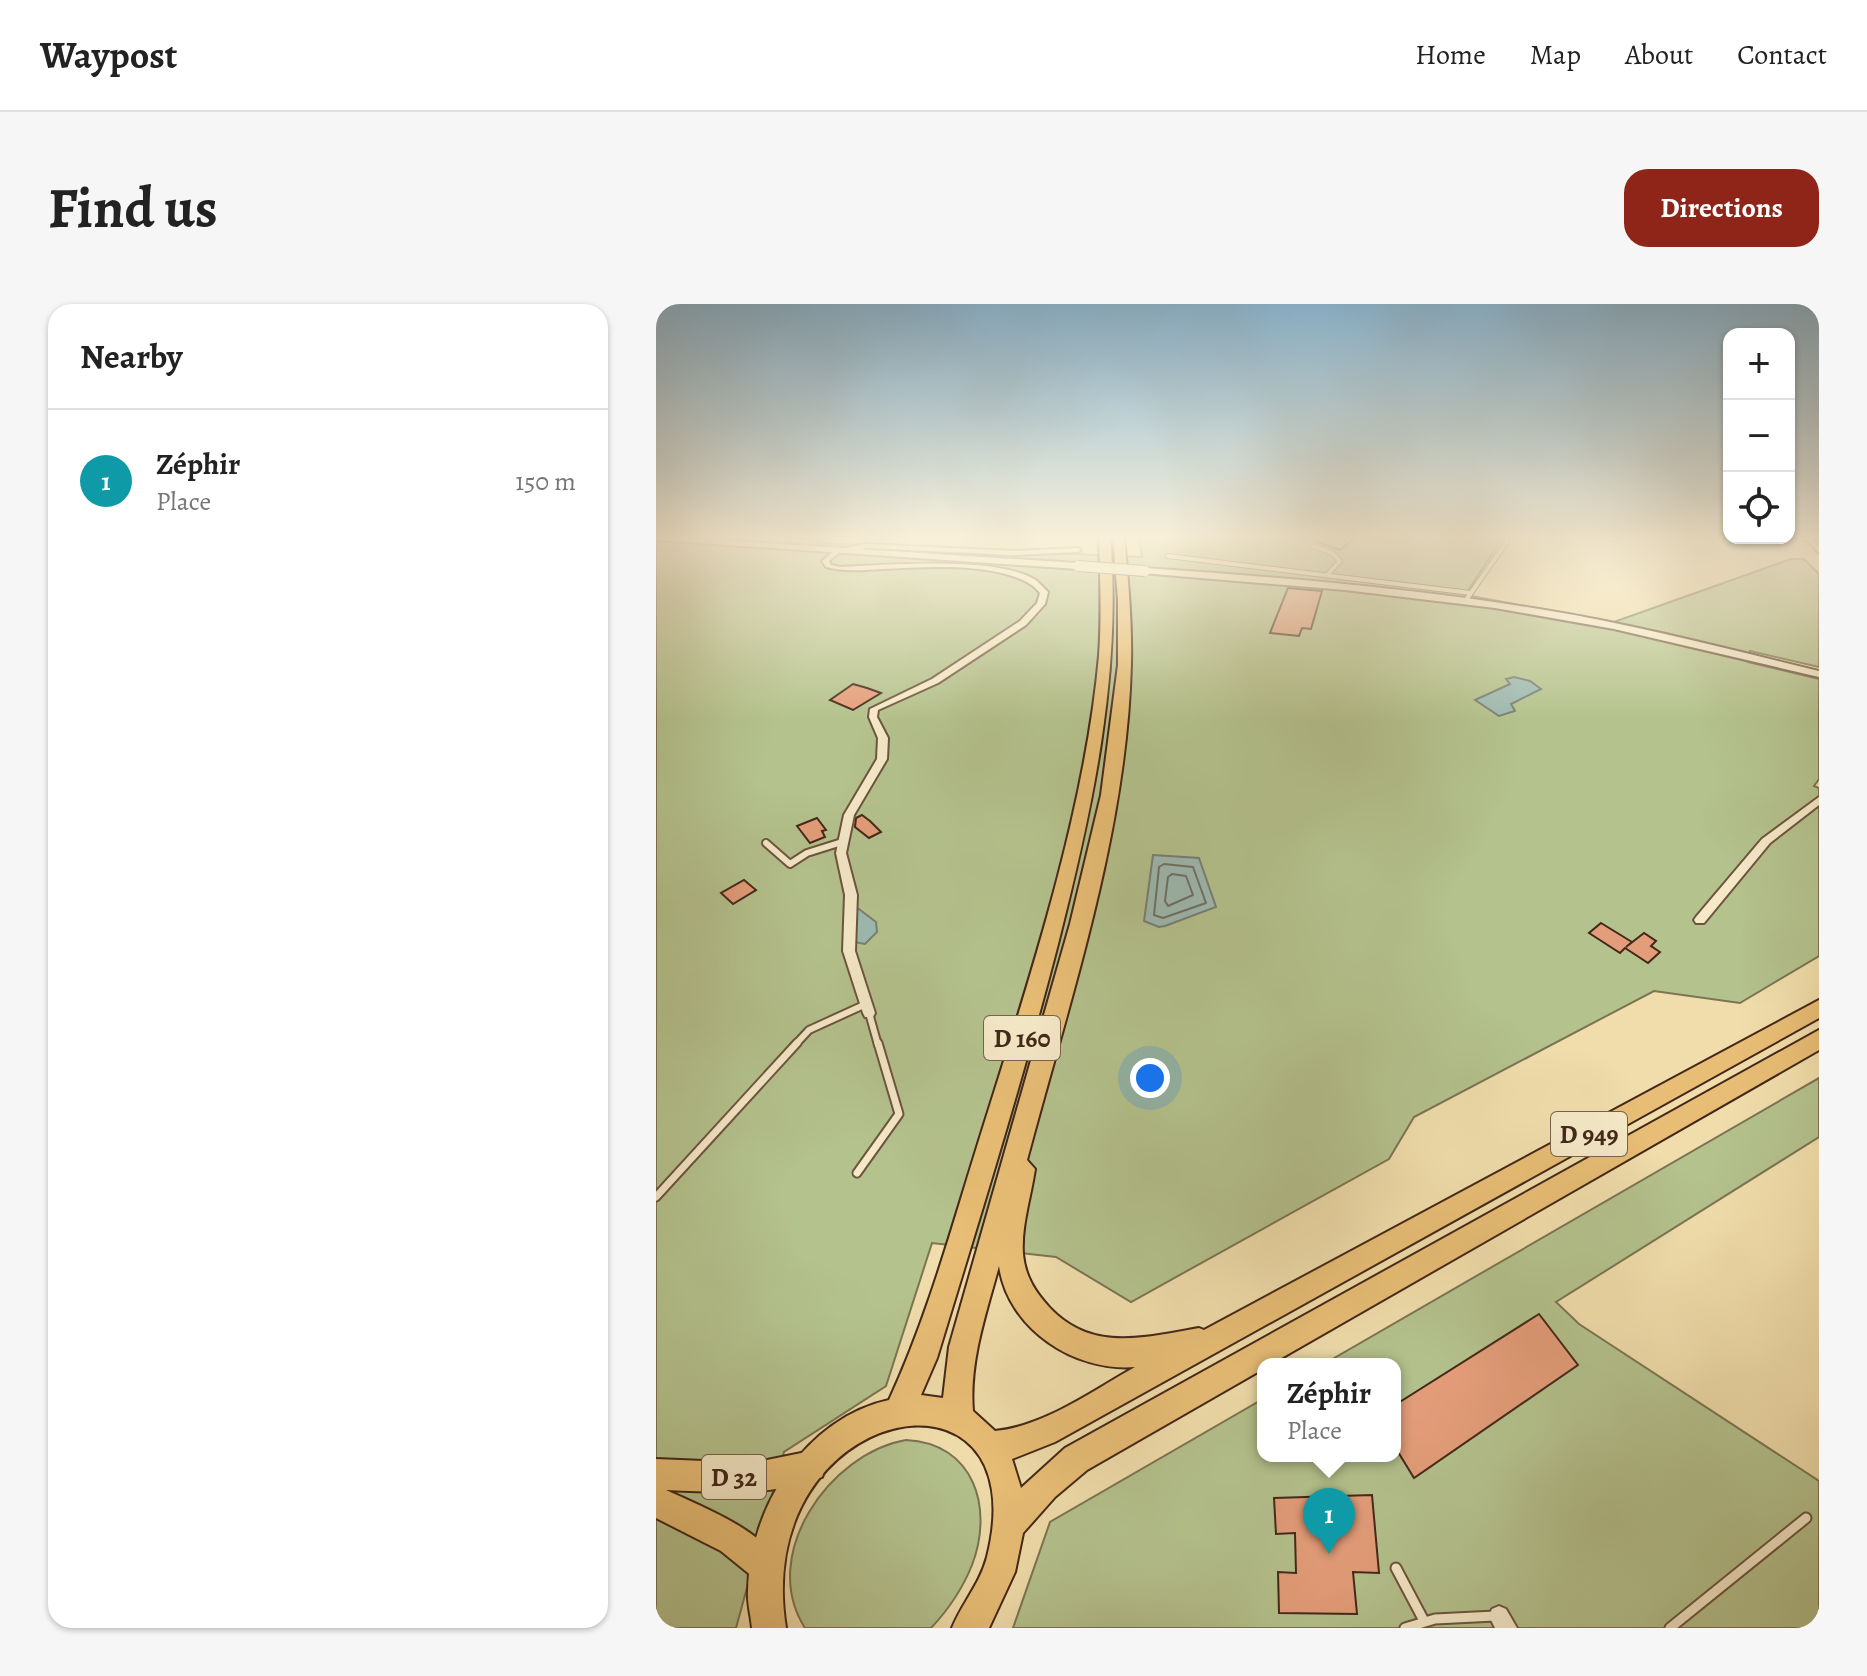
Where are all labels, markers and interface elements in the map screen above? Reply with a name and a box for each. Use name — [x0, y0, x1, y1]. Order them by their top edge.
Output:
text: Waypost — [40, 29, 177, 81]
text: Home — [1415, 36, 1486, 74]
text: Map — [1530, 36, 1581, 74]
text: About — [1625, 36, 1693, 74]
text: Contact — [1737, 36, 1827, 74]
button: Directions — [1624, 169, 1819, 247]
text: Find us — [48, 170, 218, 246]
map controls — [1723, 328, 1795, 544]
button: + — [1723, 328, 1795, 400]
text: Nearby — [80, 333, 183, 380]
button: − — [1723, 400, 1795, 472]
text: Zéphir — [156, 444, 240, 484]
text: 1 — [101, 464, 111, 499]
text: 150 m — [515, 464, 576, 499]
button: locate — [1723, 472, 1795, 544]
text: Place — [156, 484, 211, 519]
road number: D 160 — [984, 1016, 1060, 1060]
your location — [1130, 1058, 1170, 1098]
road number: D 949 — [1551, 1112, 1627, 1156]
popup — [1257, 1358, 1401, 1462]
text: Zéphir — [1287, 1373, 1371, 1413]
text: Place — [1287, 1413, 1342, 1448]
road number: D 32 — [702, 1455, 766, 1499]
pin: 1 — [1303, 1488, 1355, 1554]

